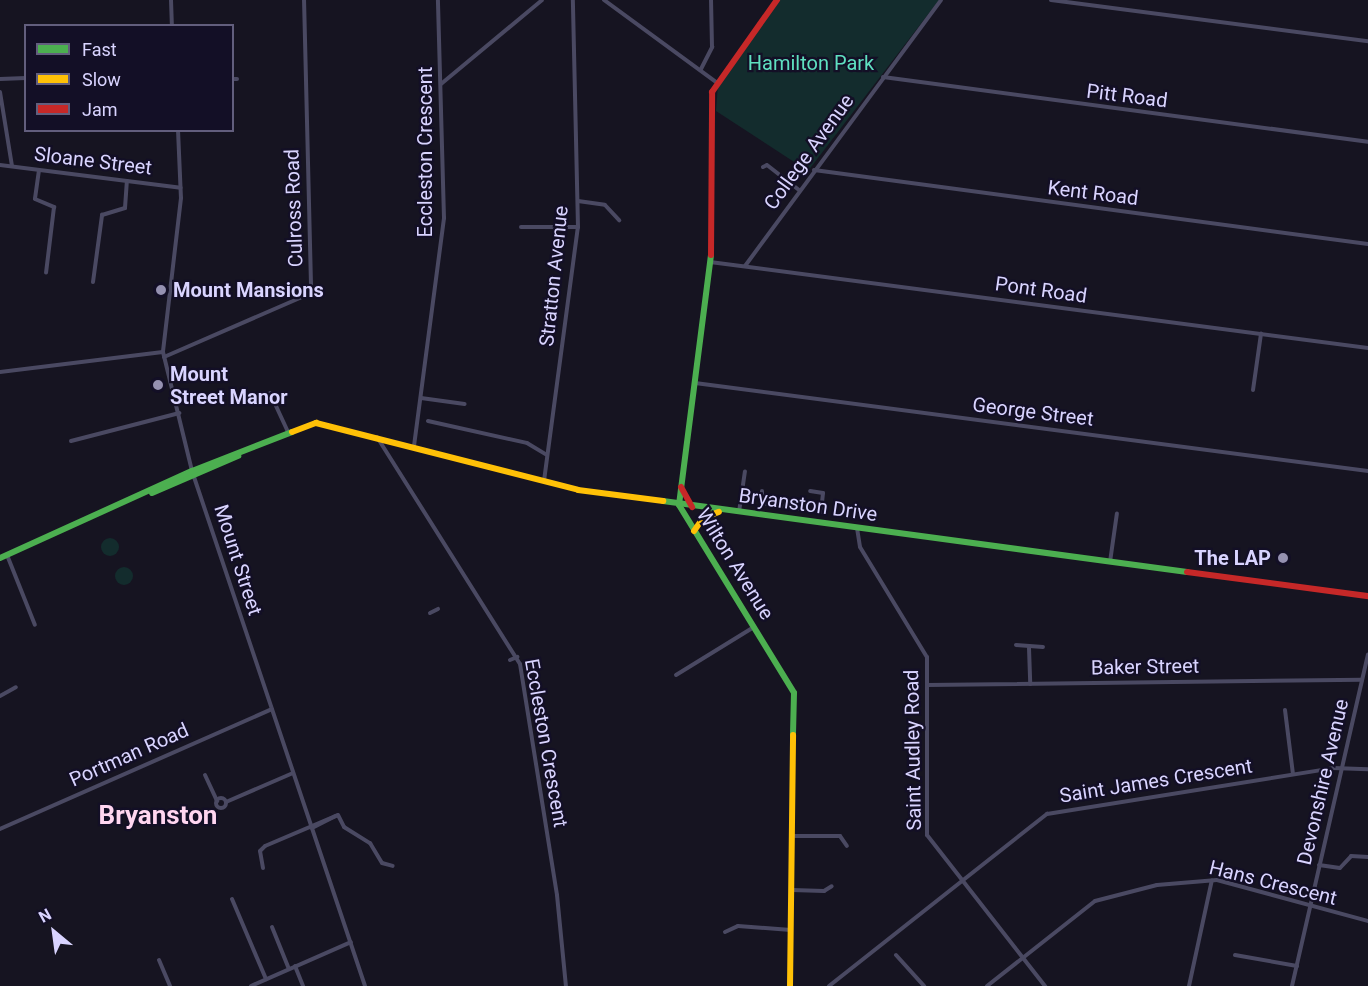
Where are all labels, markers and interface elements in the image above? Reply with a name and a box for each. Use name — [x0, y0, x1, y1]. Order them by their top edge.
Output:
legend — [24, 24, 234, 132]
text: Fast — [82, 39, 117, 60]
park label: Hamilton Park — [748, 51, 874, 75]
street label: Eccleston Crescent — [413, 67, 437, 237]
text: Slow — [82, 69, 121, 90]
street label: Pitt Road — [1085, 79, 1169, 113]
street label: College Avenue — [759, 90, 859, 214]
text: Jam — [82, 99, 118, 120]
street label: Sloane Street — [33, 142, 153, 180]
street label: Culross Road — [280, 148, 308, 268]
street label: Kent Road — [1046, 176, 1140, 210]
street label: Stratton Avenue — [535, 204, 573, 348]
street label: Pont Road — [994, 272, 1088, 308]
place label: Mount Mansions — [173, 278, 324, 302]
marker: Mount Mansions — [154, 283, 168, 297]
place label: Mount Street Manor — [170, 362, 288, 409]
marker: Mount Street Manor — [151, 378, 165, 392]
street label: George Street — [971, 393, 1095, 431]
street label: Bryanston Drive — [737, 483, 879, 527]
street label: Mount Street — [209, 502, 267, 618]
street label: Wilton Avenue — [691, 504, 779, 624]
place label: The LAP — [1194, 546, 1271, 570]
marker: The LAP — [1276, 551, 1290, 565]
street label: Baker Street — [1091, 654, 1199, 680]
street label: Eccleston Crescent — [519, 657, 573, 829]
street label: Saint Audley Road — [900, 669, 926, 831]
street label: Devonshire Avenue — [1292, 697, 1354, 867]
street label: Portman Road — [66, 718, 192, 792]
street label: Saint James Crescent — [1058, 754, 1254, 808]
district label: Bryanston — [99, 800, 217, 832]
street label: Hans Crescent — [1207, 856, 1339, 910]
north arrow — [24, 902, 84, 962]
text: N — [35, 905, 55, 927]

